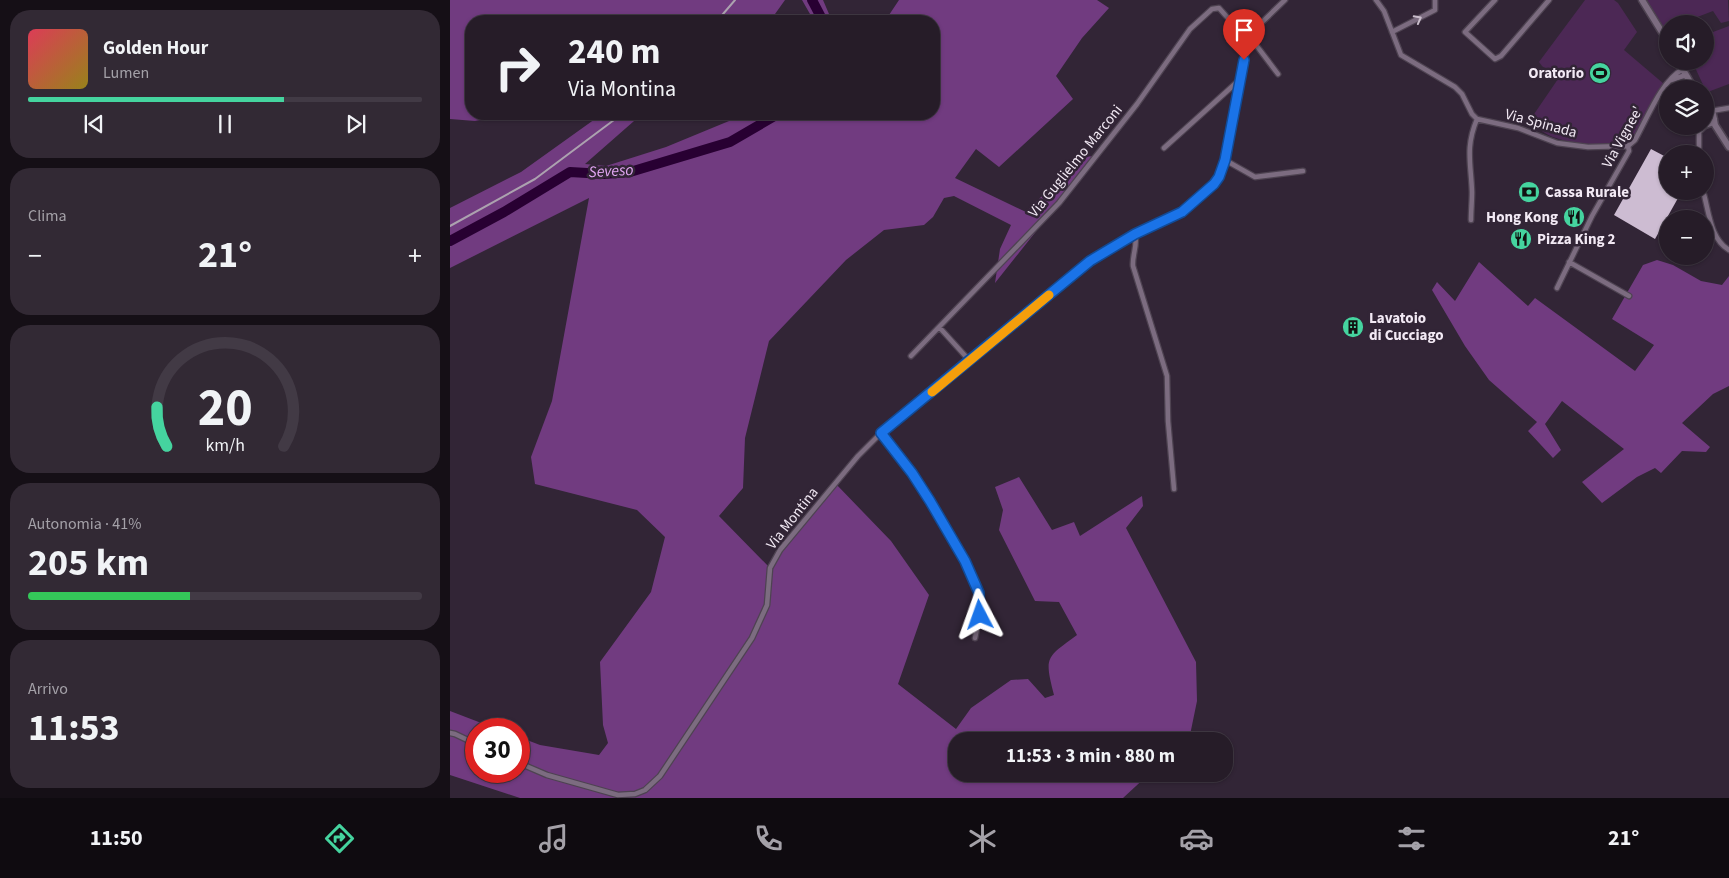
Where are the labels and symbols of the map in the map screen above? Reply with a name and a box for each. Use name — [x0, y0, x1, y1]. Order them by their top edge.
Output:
pin — [1223, 9, 1265, 60]
one-way arrow — [1413, 15, 1422, 25]
sports icon: Oratorio — [1588, 61, 1612, 85]
place label: Oratorio — [1528, 63, 1584, 84]
street label: Via Guglielmo Marconi — [1023, 101, 1127, 222]
street label: Via Vignee' — [1597, 103, 1648, 172]
street label: Via Spinada — [1503, 104, 1579, 143]
water label: Seveso — [588, 159, 634, 183]
bank icon: Cassa Rurale — [1517, 180, 1541, 204]
place label: Cassa Rurale — [1545, 182, 1629, 203]
restaurant icon: Hong Kong — [1562, 205, 1586, 229]
place label: Hong Kong — [1486, 207, 1558, 228]
restaurant icon: Pizza King 2 — [1509, 227, 1533, 251]
place label: Pizza King 2 — [1537, 229, 1616, 250]
place label: Lavatoio di Cucciago — [1369, 308, 1444, 346]
building icon: Lavatoio di Cucciago — [1341, 315, 1365, 339]
street label: Via Montina — [761, 483, 823, 554]
position arrow — [953, 588, 1005, 640]
speed limit sign: 30 — [465, 718, 530, 783]

